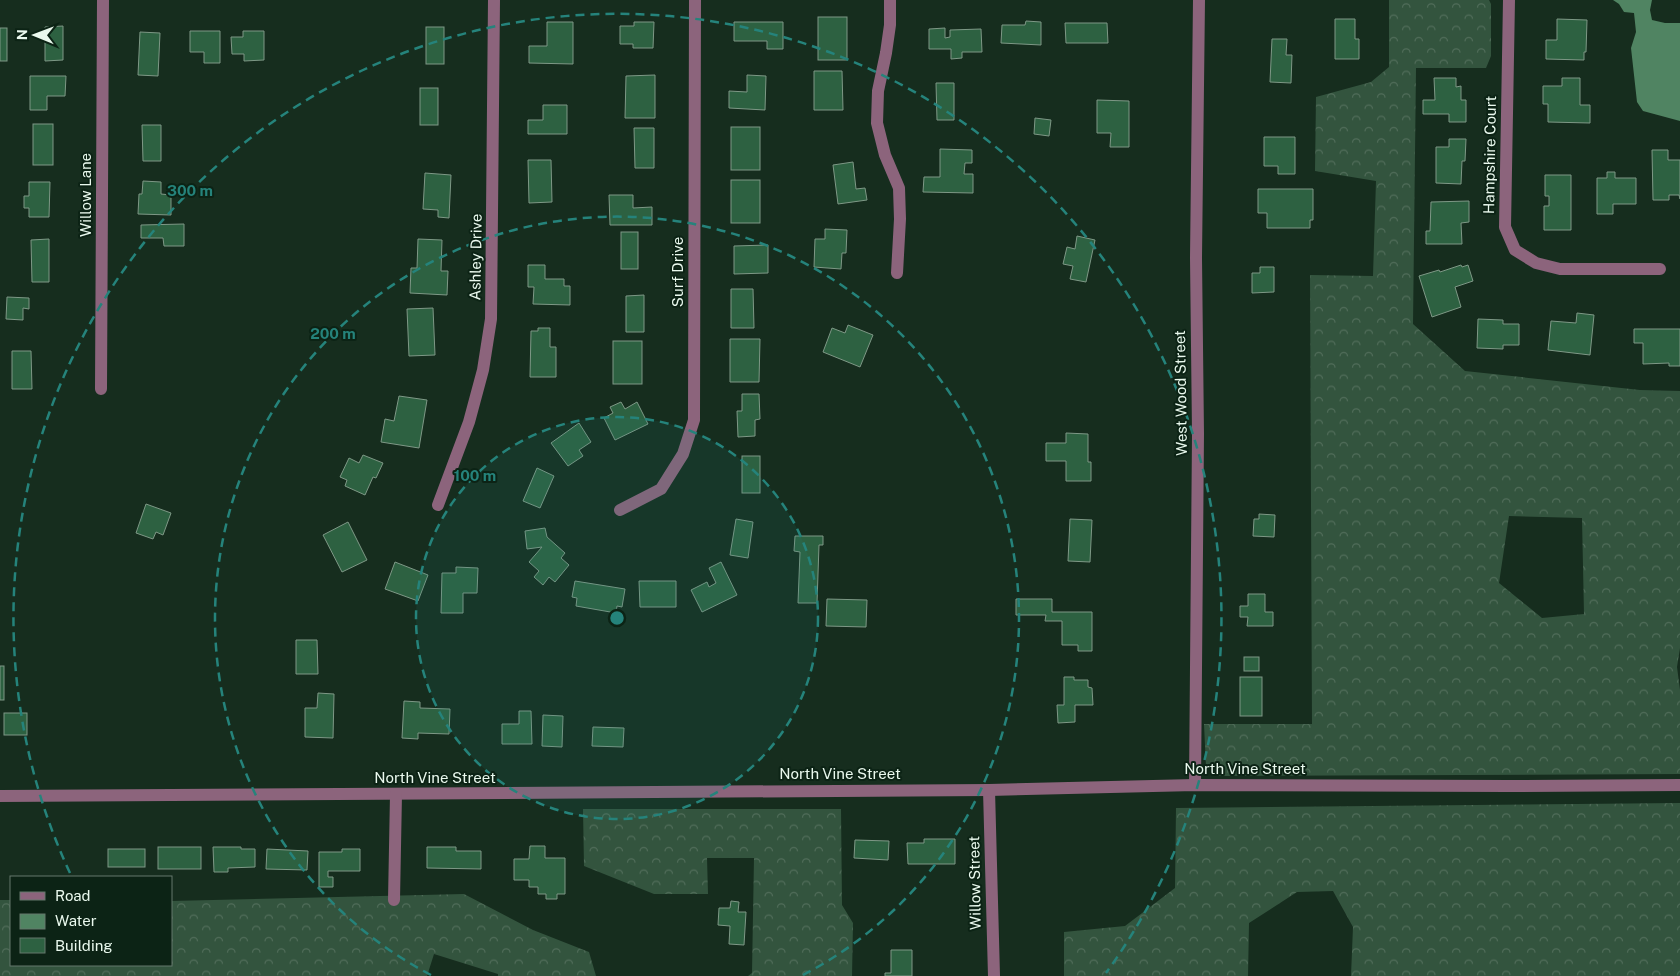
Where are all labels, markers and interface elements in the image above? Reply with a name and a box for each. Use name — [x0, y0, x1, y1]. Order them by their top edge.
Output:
north arrow — [10, 10, 60, 60]
text: N — [14, 29, 30, 40]
street label: Hampshire Court — [1480, 95, 1499, 214]
street label: Willow Lane — [77, 153, 94, 237]
text: 300 m — [167, 182, 213, 199]
street label: Ashley Drive — [466, 213, 485, 301]
street label: Surf Drive — [669, 237, 686, 307]
text: 200 m — [310, 325, 356, 342]
street label: West Wood Street — [1171, 330, 1190, 456]
text: 100 m — [454, 467, 496, 484]
centre of rings — [608, 609, 626, 627]
street label: North Vine Street — [1184, 760, 1306, 777]
street label: North Vine Street — [779, 765, 901, 782]
street label: North Vine Street — [374, 769, 496, 786]
street label: Willow Street — [965, 836, 984, 930]
legend — [10, 876, 172, 966]
text: Road — [55, 887, 91, 904]
text: Water — [55, 912, 97, 929]
text: Building — [55, 937, 113, 954]

